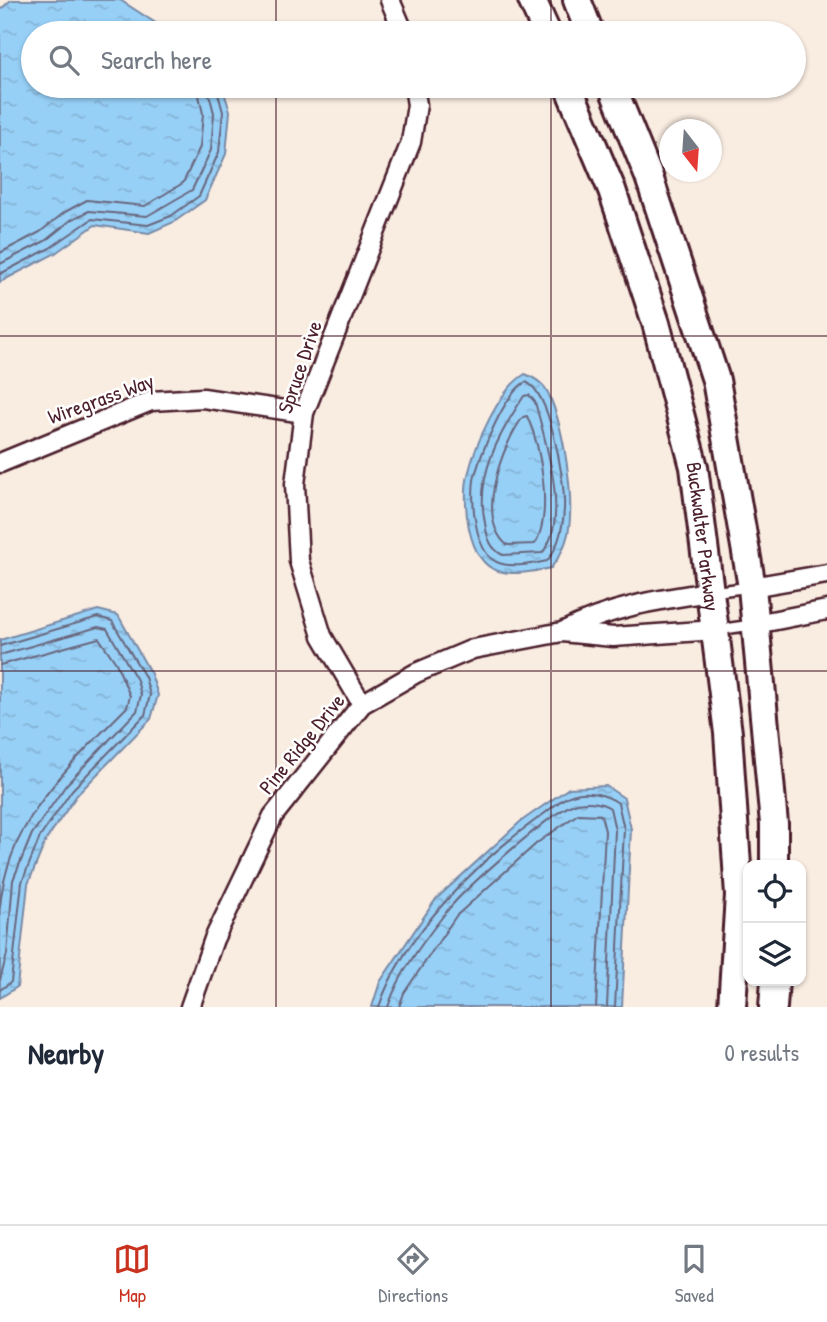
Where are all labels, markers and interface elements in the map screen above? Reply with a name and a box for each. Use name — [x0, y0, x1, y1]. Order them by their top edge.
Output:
search box — [21, 21, 806, 98]
icon: search — [45, 41, 83, 79]
text: Search here — [101, 42, 212, 77]
north arrow — [659, 119, 722, 182]
street label: Spruce Drive — [270, 317, 329, 417]
street label: Wiregrass Way — [44, 366, 158, 431]
street label: Buckwalter Parkway — [679, 460, 727, 613]
street label: Pine Ridge Drive — [252, 687, 351, 800]
map controls — [743, 860, 806, 986]
button: locate — [743, 860, 806, 923]
button: layers — [743, 923, 806, 986]
text: Nearby — [28, 1033, 104, 1073]
text: 0 results — [724, 1037, 799, 1068]
tab: Map — [113, 1240, 151, 1308]
tab: Directions — [378, 1240, 448, 1308]
tab: Saved — [675, 1240, 714, 1308]

